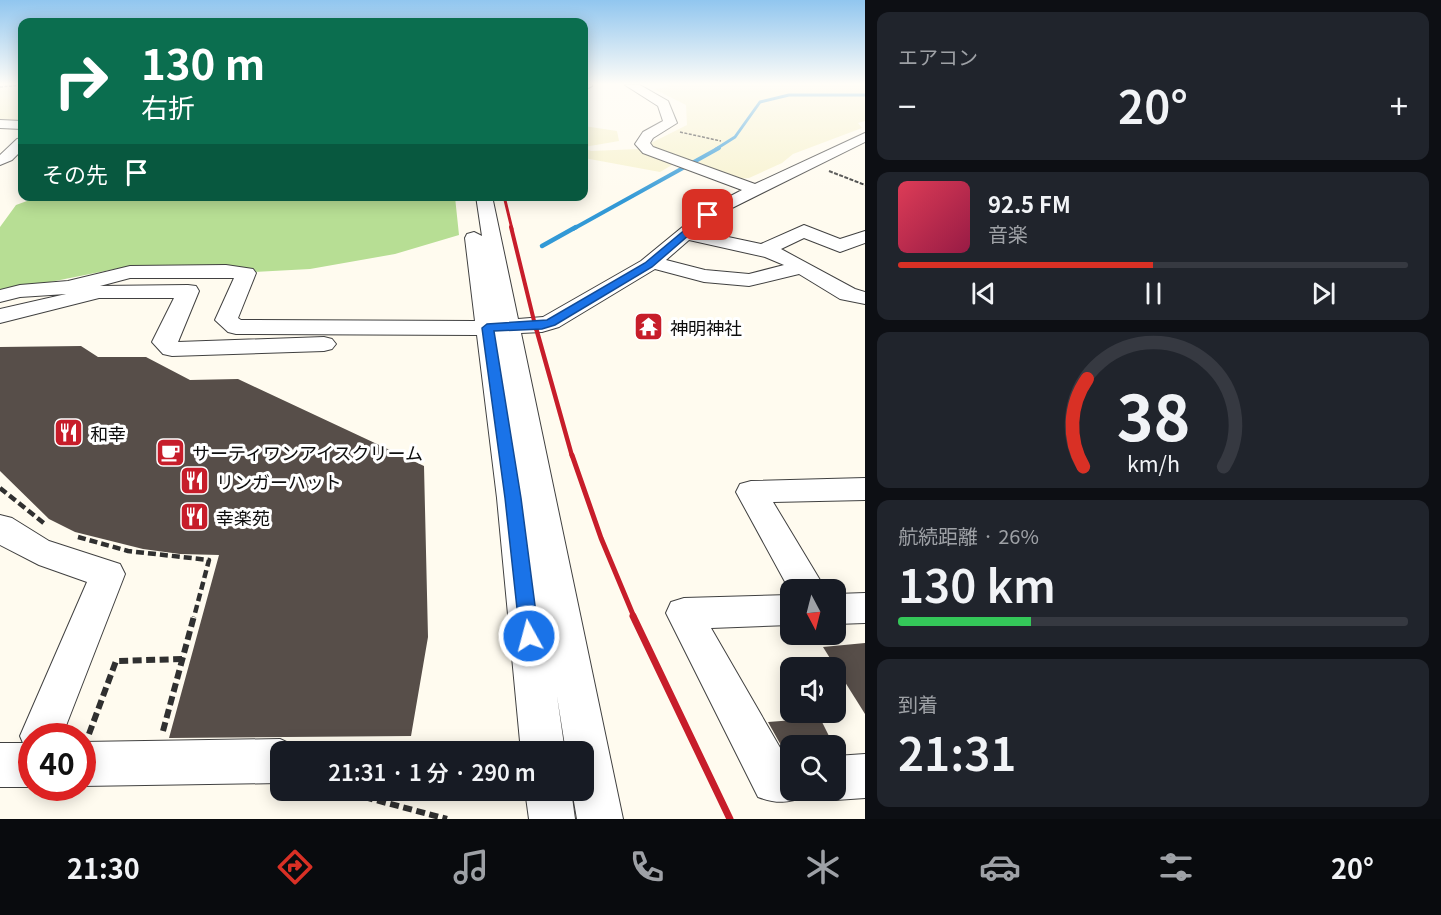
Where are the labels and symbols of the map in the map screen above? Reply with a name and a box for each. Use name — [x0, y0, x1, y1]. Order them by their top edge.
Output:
pin — [682, 189, 733, 240]
temple icon: 神明神社 — [633, 311, 665, 343]
place label: 神明神社 — [670, 314, 742, 340]
restaurant icon: 和幸 — [53, 417, 85, 449]
place label: 和幸 — [90, 420, 126, 446]
cafe icon: サーティワンアイスクリーム — [155, 436, 187, 468]
place label: サーティワンアイスクリーム — [192, 439, 423, 465]
restaurant icon: リンガーハット — [179, 465, 211, 497]
place label: リンガーハット — [216, 468, 342, 494]
restaurant icon: 幸楽苑 — [179, 501, 211, 533]
place label: 幸楽苑 — [216, 504, 270, 530]
north arrow — [780, 579, 846, 645]
position arrow — [497, 604, 561, 668]
speed limit sign: 40 — [18, 723, 96, 801]

